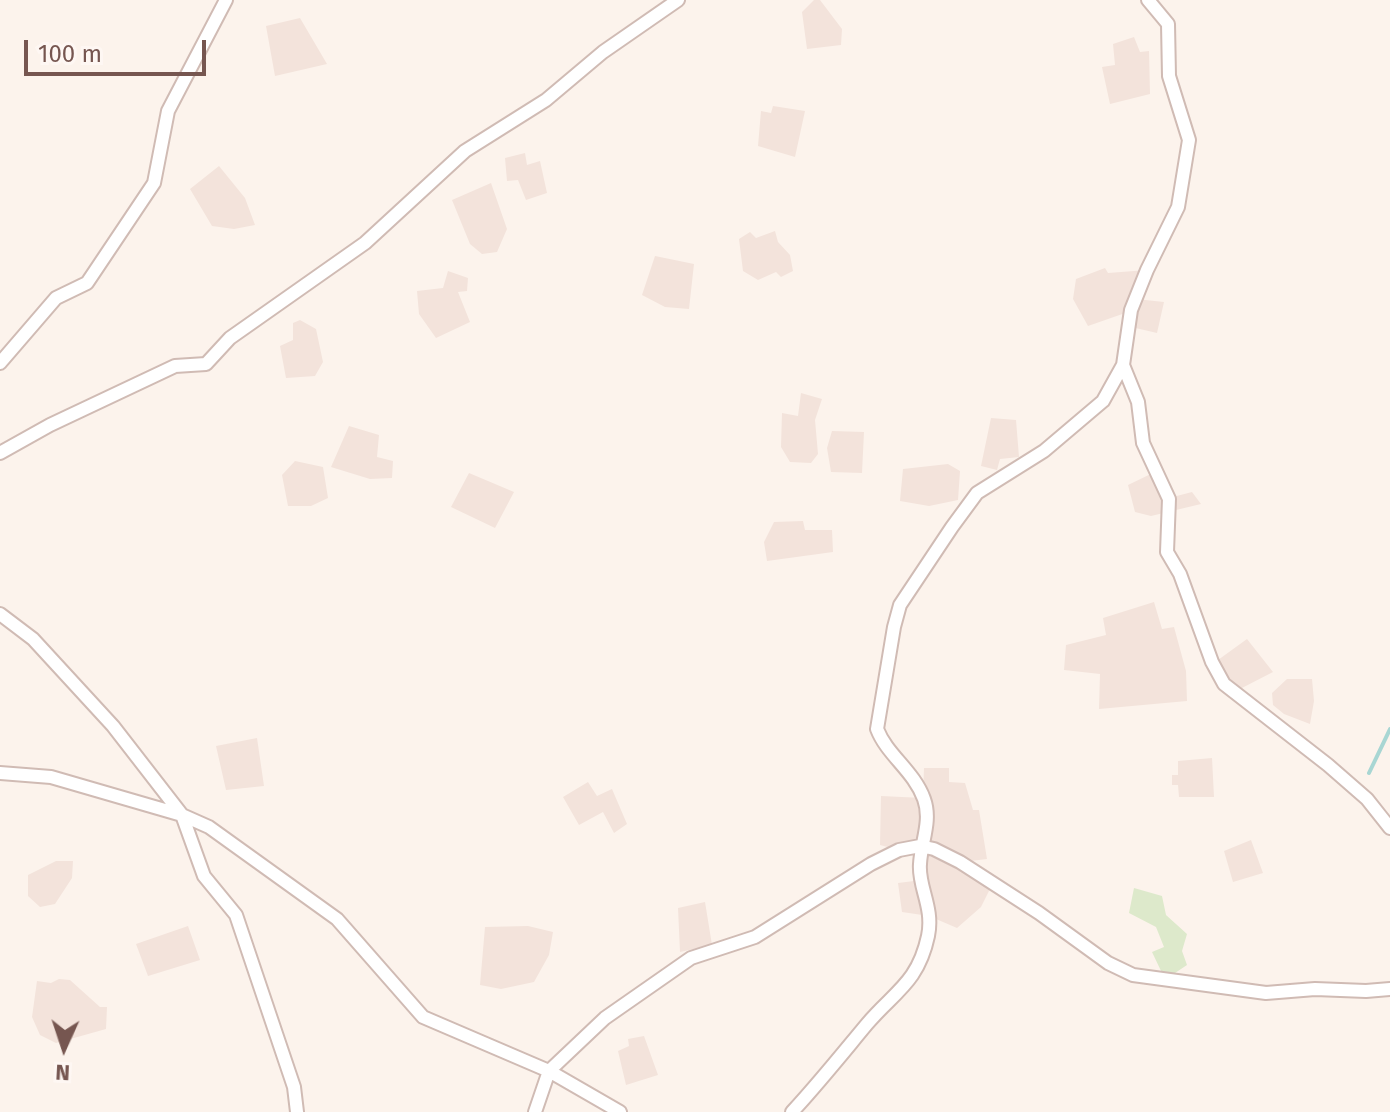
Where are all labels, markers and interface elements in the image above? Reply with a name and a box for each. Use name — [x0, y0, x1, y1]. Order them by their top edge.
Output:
scale bar — [28, 24, 210, 74]
text: 100 m — [38, 40, 102, 68]
north arrow — [24, 1008, 104, 1088]
text: N — [55, 1059, 71, 1086]

